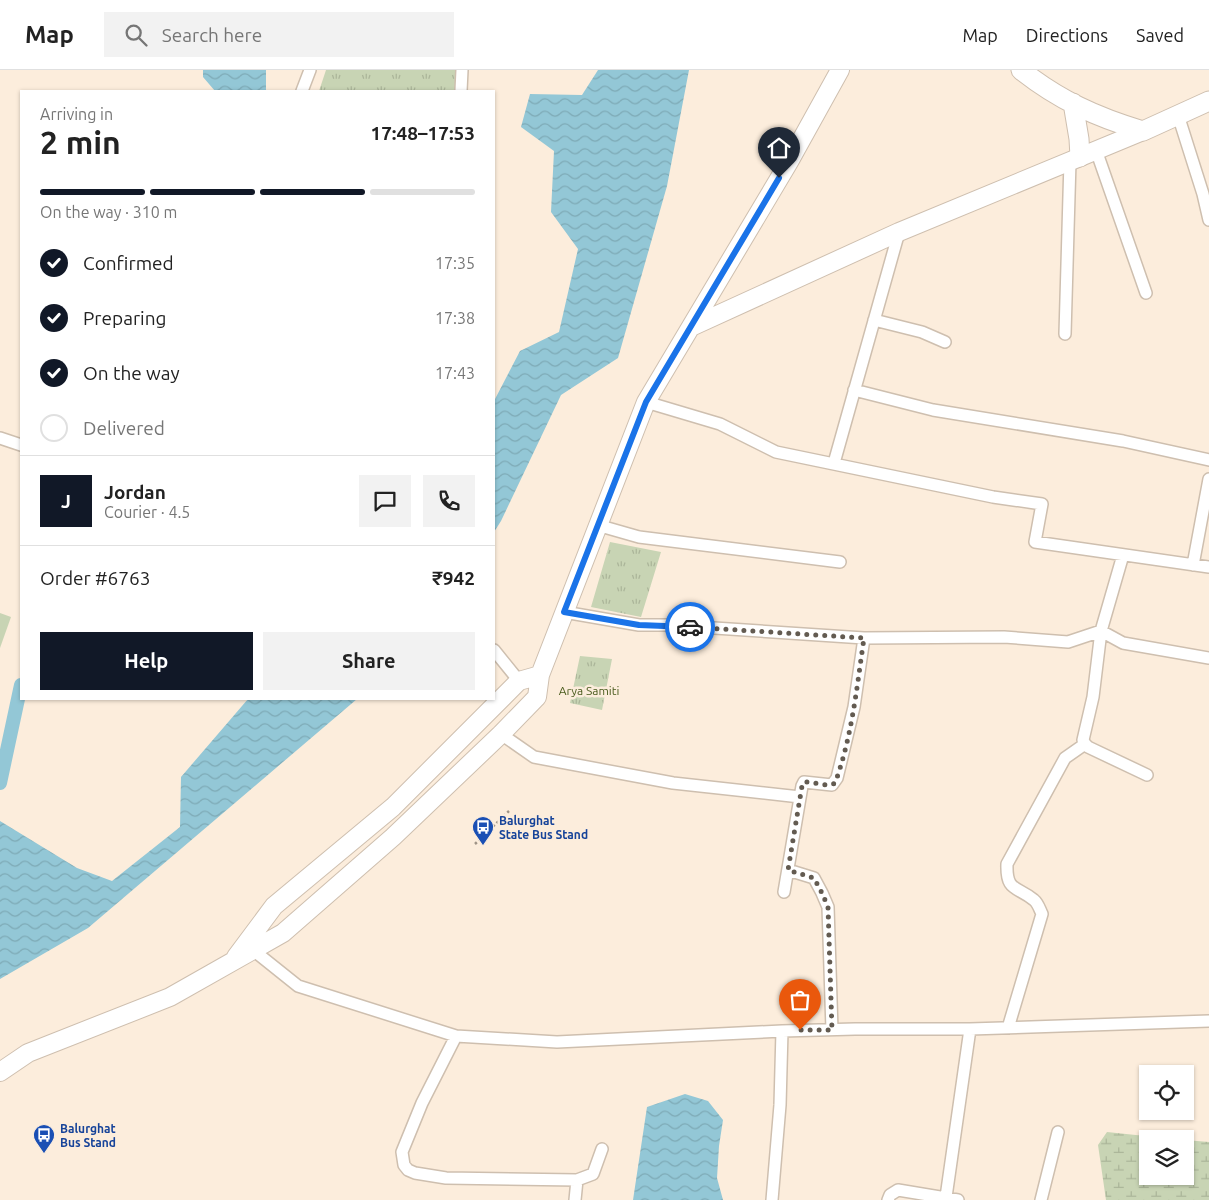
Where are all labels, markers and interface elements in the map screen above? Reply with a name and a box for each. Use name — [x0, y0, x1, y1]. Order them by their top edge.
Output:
search box — [104, 12, 454, 57]
text: Map — [25, 21, 74, 48]
icon: search — [122, 21, 150, 49]
text: Search here — [162, 24, 262, 46]
text: Map — [962, 25, 998, 45]
text: Directions — [1026, 25, 1108, 45]
text: Saved — [1136, 25, 1184, 45]
text: Arriving in — [40, 105, 113, 123]
text: 17:48–17:53 — [370, 122, 475, 144]
text: 2 min — [40, 124, 121, 160]
pin — [758, 127, 800, 178]
icon: home — [765, 134, 793, 162]
text: On the way · 310 m — [40, 203, 177, 221]
icon: check — [40, 249, 68, 277]
text: Confirmed — [83, 252, 174, 274]
text: 17:35 — [435, 254, 475, 272]
icon: check — [40, 304, 68, 332]
text: Preparing — [83, 307, 167, 329]
text: 17:38 — [435, 309, 475, 327]
icon: check — [40, 359, 68, 387]
text: On the way — [83, 362, 180, 384]
text: 17:43 — [435, 364, 475, 382]
text: Delivered — [83, 417, 165, 439]
button: chat — [359, 475, 411, 527]
button: phone — [423, 475, 475, 527]
text: Jordan — [104, 481, 166, 503]
text: J — [61, 490, 71, 512]
text: Courier · 4.5 — [104, 503, 190, 521]
text: Order #6763 — [40, 567, 150, 589]
text: ₹942 — [432, 567, 475, 589]
courier — [665, 602, 715, 652]
icon: car — [676, 613, 704, 641]
button: Help — [40, 632, 253, 690]
button: Share — [263, 632, 475, 690]
park label: Arya Samiti — [559, 684, 619, 697]
place label: Balurghat State Bus Stand — [499, 814, 588, 841]
bus stop icon: Balurghat State Bus Stand — [471, 815, 495, 846]
pin — [779, 979, 821, 1030]
icon: bag — [786, 986, 814, 1014]
map controls — [1139, 1065, 1194, 1185]
button: locate — [1139, 1065, 1194, 1120]
place label: Balurghat Bus Stand — [60, 1122, 116, 1149]
bus stop icon: Balurghat Bus Stand — [32, 1123, 56, 1154]
button: layers — [1139, 1130, 1194, 1185]

